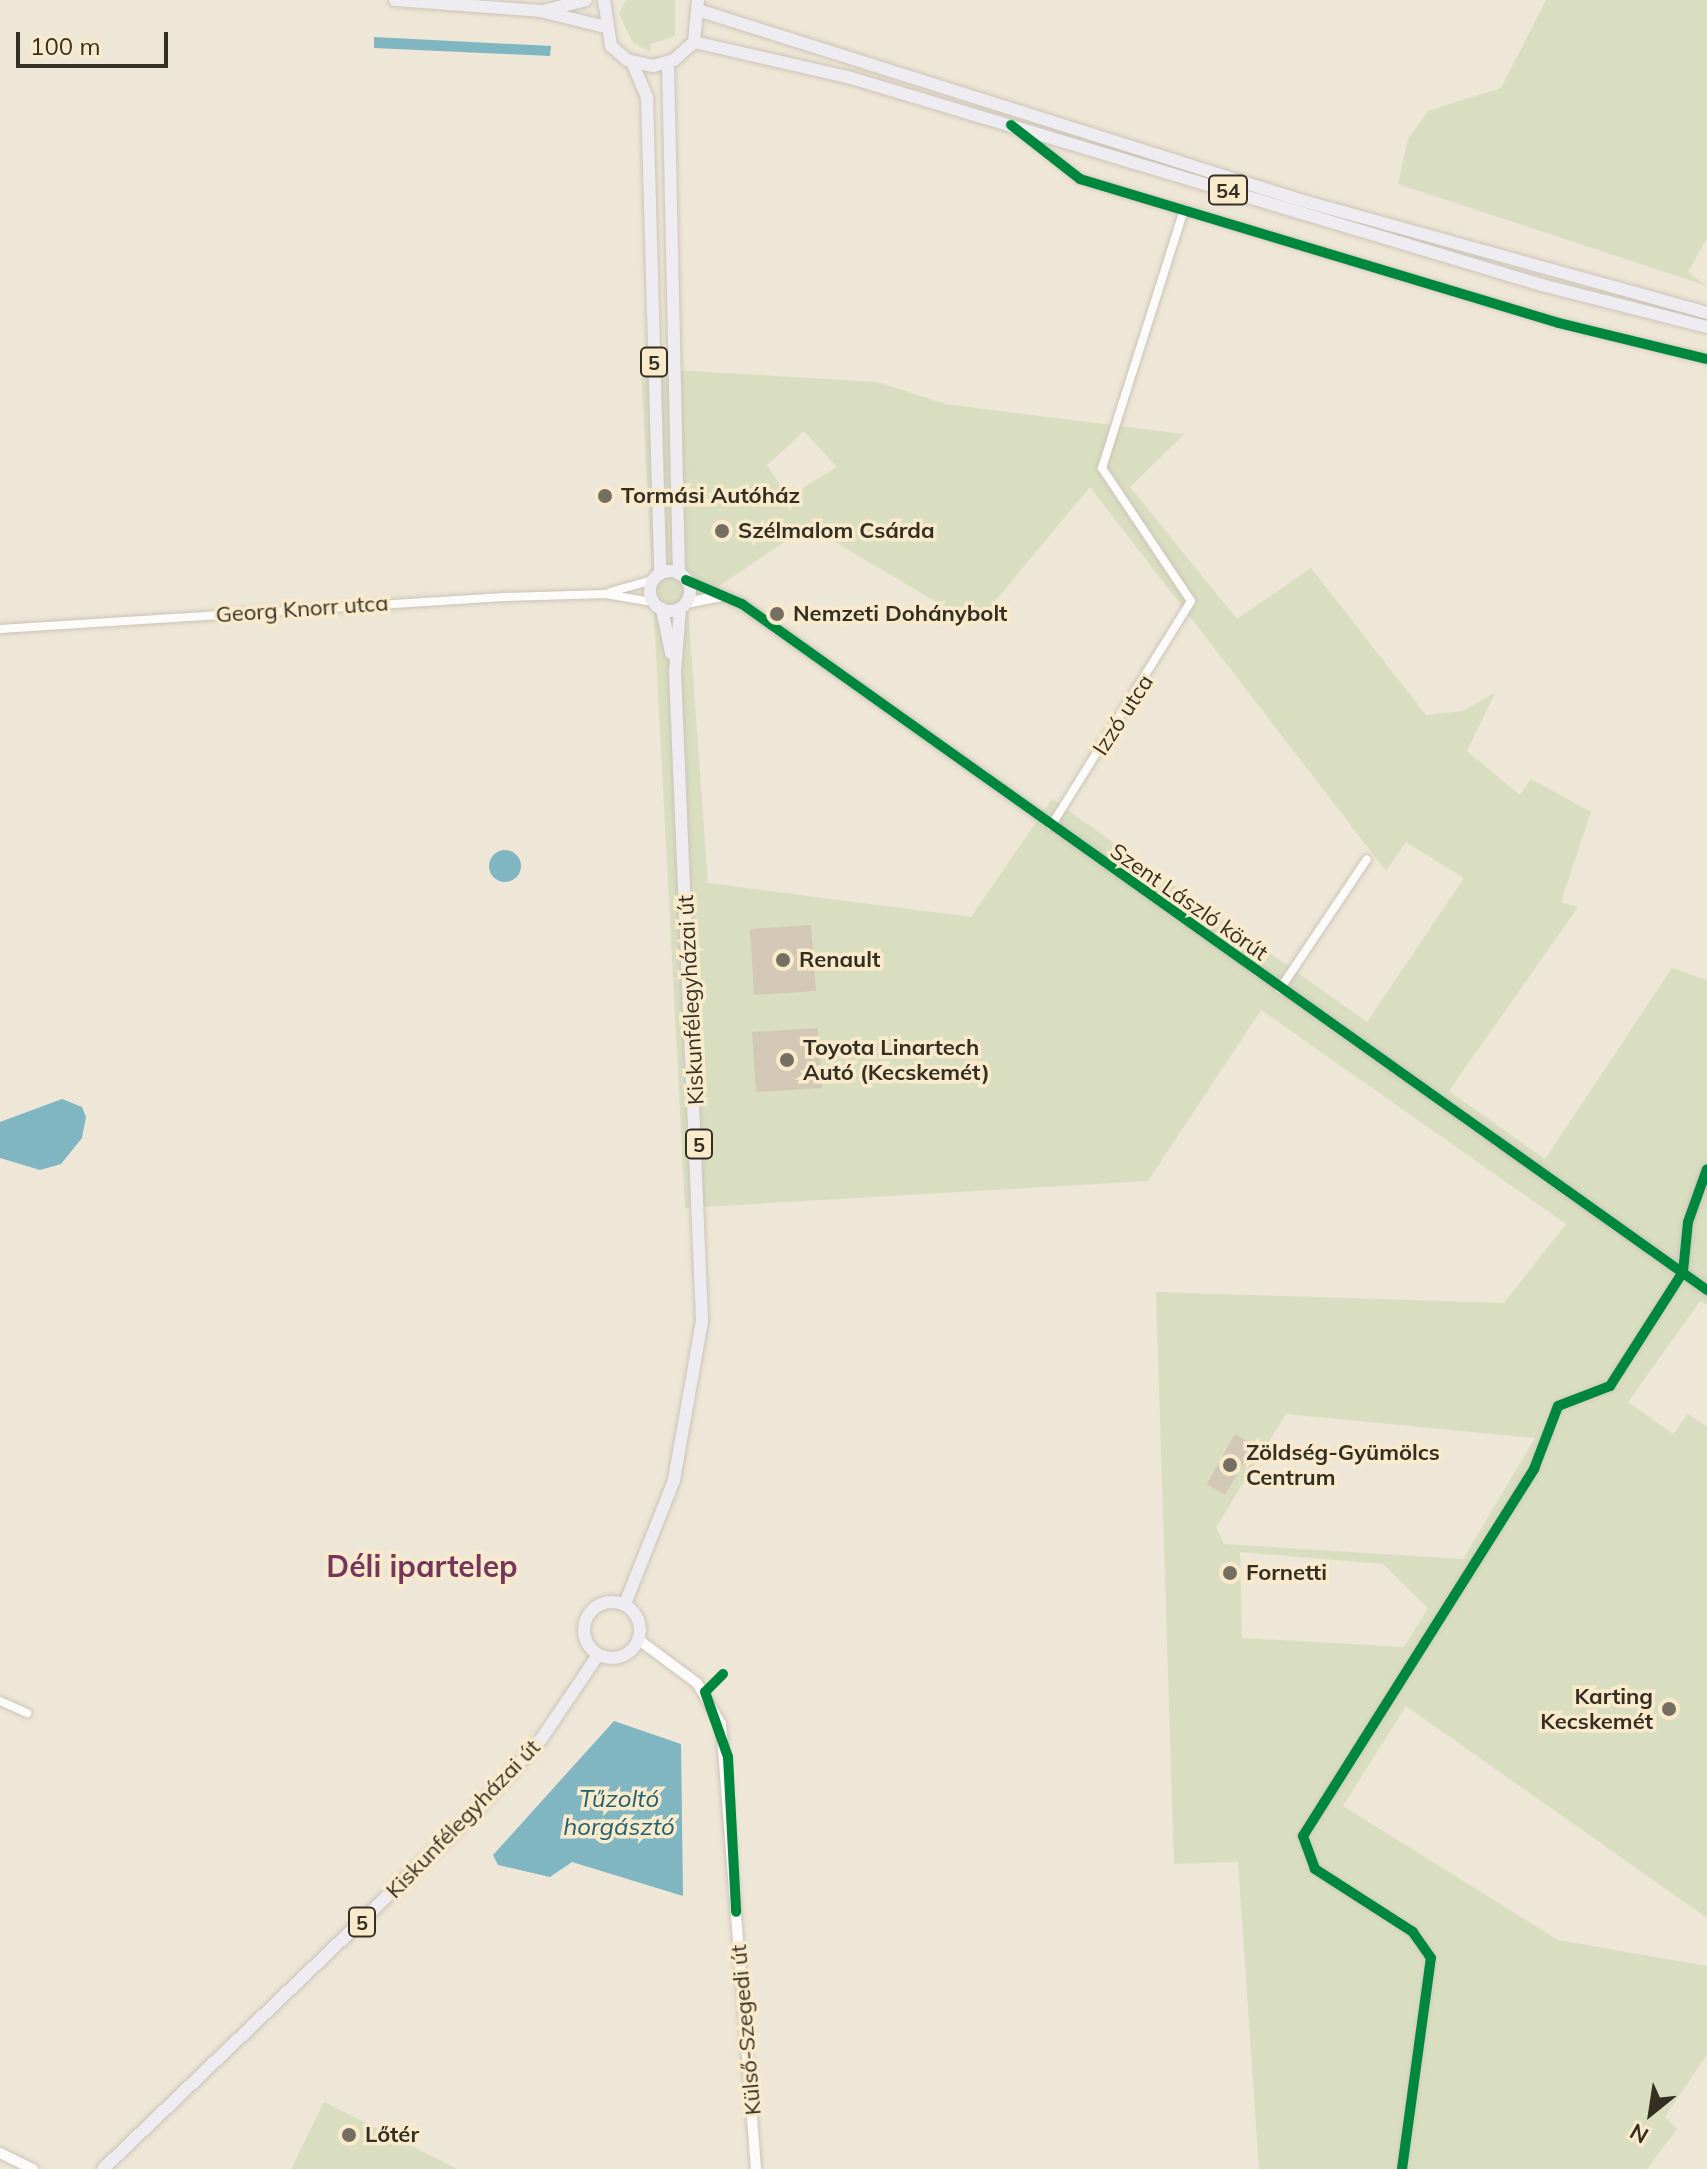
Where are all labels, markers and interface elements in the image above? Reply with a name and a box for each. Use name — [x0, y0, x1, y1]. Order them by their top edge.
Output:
scale bar — [20, 16, 172, 66]
text: 100 m — [30, 31, 101, 61]
road number: 54 — [1208, 174, 1248, 206]
road number: 5 — [640, 346, 668, 378]
place label: Tormási Autóház — [621, 483, 800, 509]
marker: Tormási Autóház — [596, 487, 614, 505]
place label: Szélmalom Csárda — [738, 518, 935, 544]
marker: Szélmalom Csárda — [713, 522, 731, 540]
street label: Georg Knorr utca — [215, 590, 389, 628]
place label: Nemzeti Dohánybolt — [793, 601, 1007, 627]
marker: Nemzeti Dohánybolt — [768, 605, 786, 623]
street label: Izzó utca — [1087, 670, 1159, 760]
street label: Szent László körút — [1105, 838, 1273, 966]
street label: Kiskunfélegyházai út — [672, 894, 710, 1106]
place label: Renault — [799, 947, 880, 973]
marker: Renault — [774, 951, 792, 969]
place label: Toyota Linartech Autó (Kecskemét) — [803, 1034, 990, 1086]
marker: Toyota Linartech Autó (Kecskemét) — [778, 1051, 796, 1069]
road number: 5 — [685, 1128, 713, 1160]
place label: Zöldség-Gyümölcs Centrum — [1246, 1439, 1440, 1490]
marker: Zöldség-Gyümölcs Centrum — [1221, 1456, 1239, 1474]
district label: Déli ipartelep — [326, 1548, 518, 1584]
place label: Fornetti — [1246, 1560, 1327, 1586]
marker: Fornetti — [1221, 1564, 1239, 1582]
place label: Karting Kecskemét — [1540, 1683, 1653, 1734]
marker: Karting Kecskemét — [1660, 1700, 1678, 1718]
street label: Kiskunfélegyházai út — [380, 1734, 546, 1904]
water label: Tűzoltó horgásztó — [563, 1785, 675, 1841]
road number: 5 — [348, 1906, 376, 1938]
street label: Külső-Szegedi út — [725, 1944, 767, 2116]
north arrow — [1611, 2073, 1691, 2153]
text: N — [1625, 2118, 1653, 2150]
place label: Lőtér — [365, 2122, 419, 2148]
marker: Lőtér — [340, 2126, 358, 2144]

